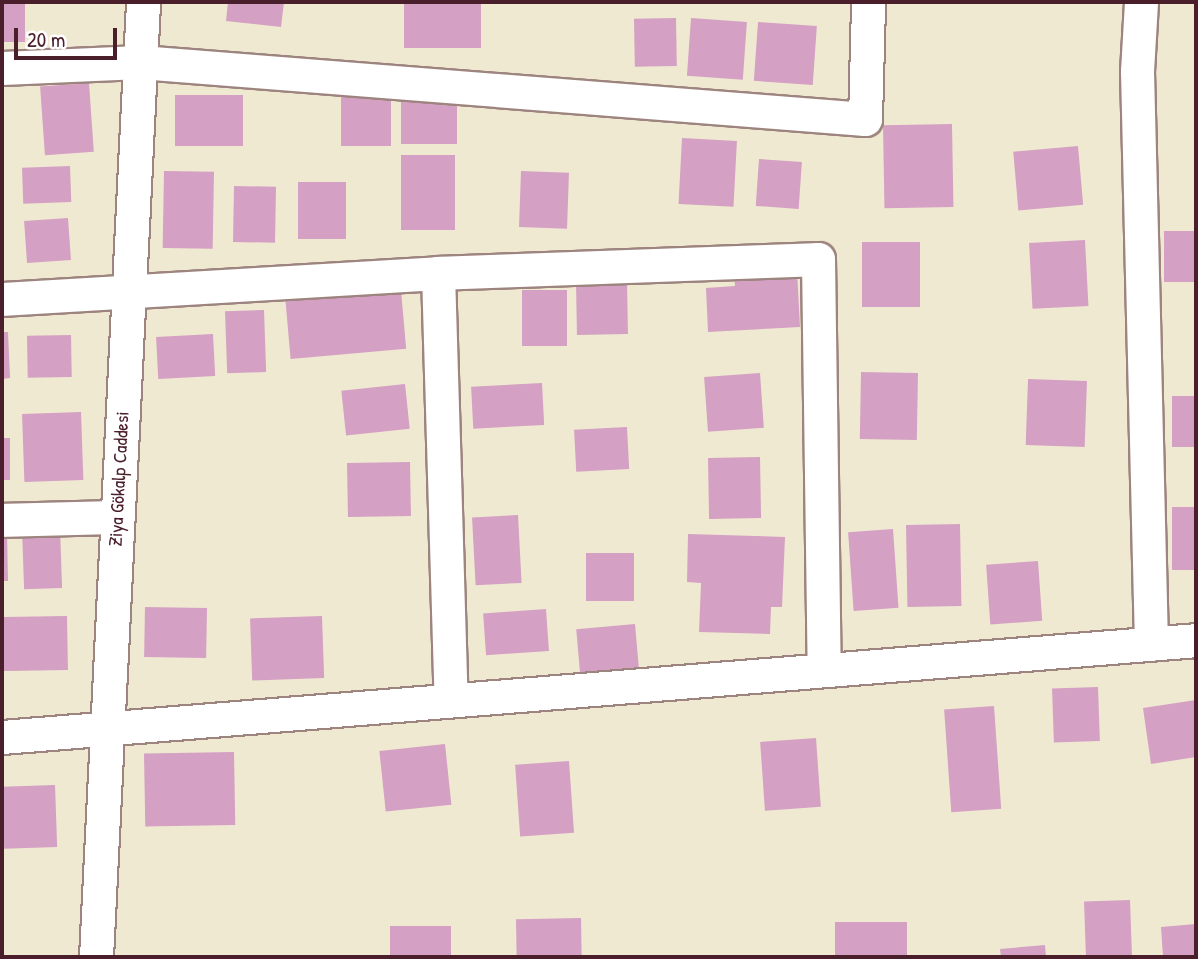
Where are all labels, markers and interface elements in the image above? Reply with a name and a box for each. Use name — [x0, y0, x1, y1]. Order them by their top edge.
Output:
scale bar — [18, 14, 121, 58]
text: 20 m — [27, 25, 65, 54]
street label: Ziya Gökalp Caddesi — [104, 411, 134, 547]

